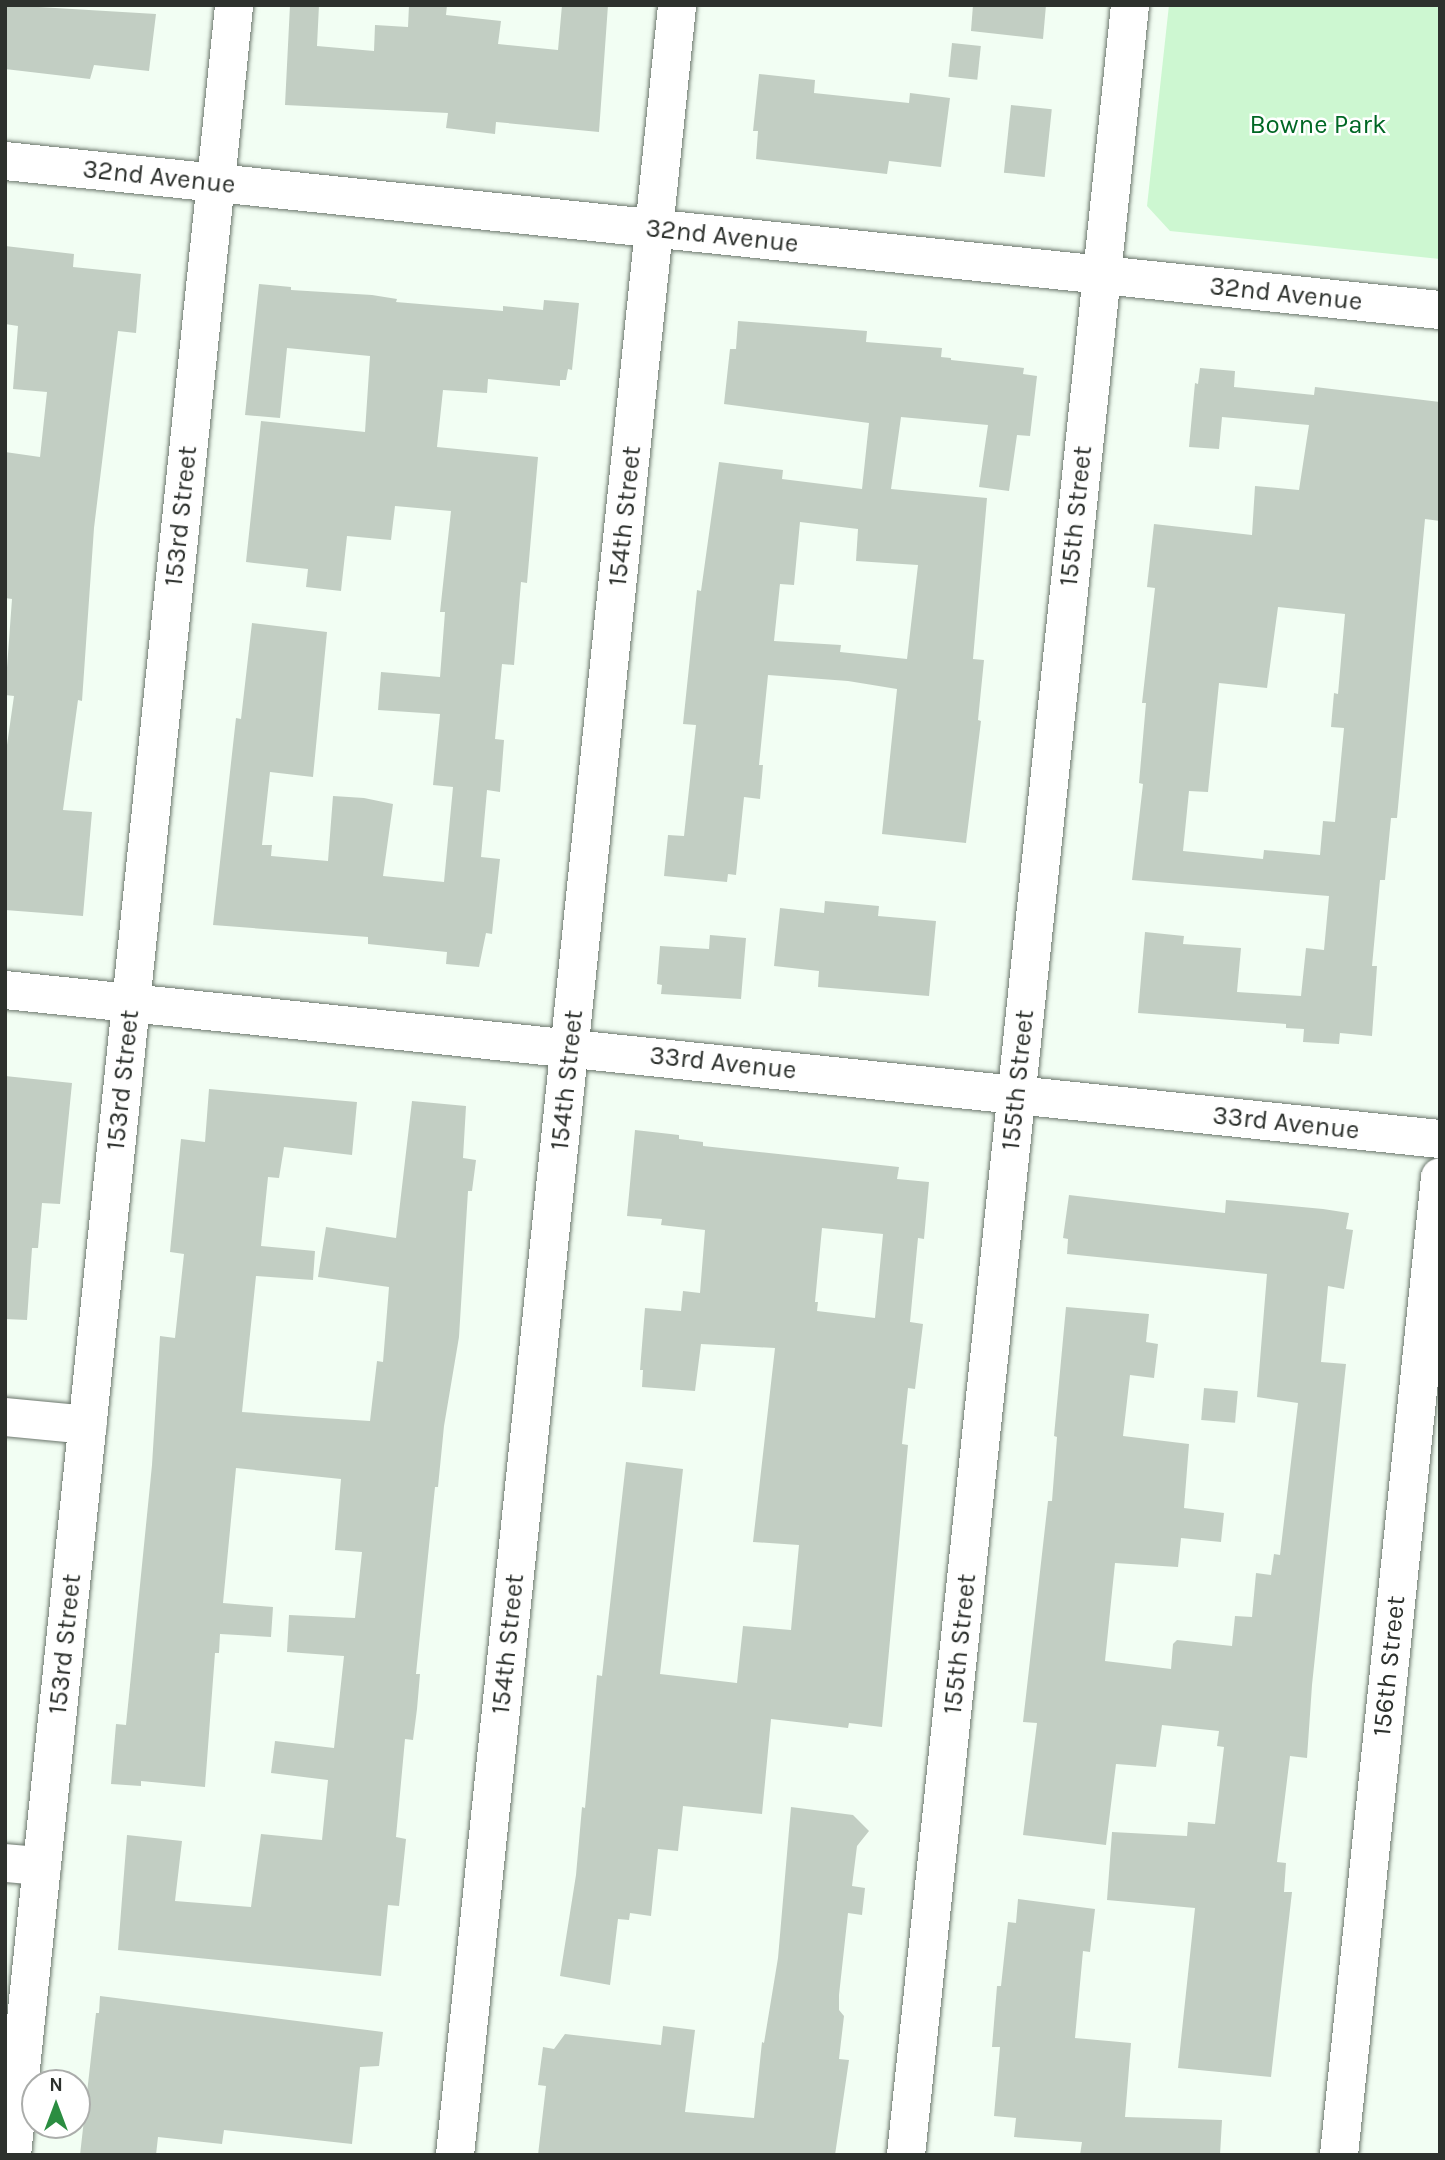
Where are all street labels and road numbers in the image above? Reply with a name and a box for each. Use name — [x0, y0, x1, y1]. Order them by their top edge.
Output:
street label: 32nd Avenue — [81, 153, 237, 201]
street label: 32nd Avenue — [644, 212, 800, 260]
street label: 32nd Avenue — [1208, 270, 1364, 318]
street label: 153rd Street — [158, 444, 204, 588]
street label: 154th Street — [602, 444, 648, 588]
street label: 155th Street — [1053, 444, 1099, 588]
street label: 153rd Street — [100, 1008, 146, 1152]
street label: 154th Street — [544, 1008, 590, 1152]
street label: 155th Street — [995, 1008, 1041, 1152]
street label: 33rd Avenue — [648, 1040, 798, 1086]
street label: 33rd Avenue — [1211, 1100, 1361, 1146]
street label: 153rd Street — [42, 1572, 88, 1716]
street label: 154th Street — [485, 1572, 531, 1716]
street label: 155th Street — [937, 1572, 983, 1716]
street label: 156th Street — [1366, 1594, 1412, 1738]

